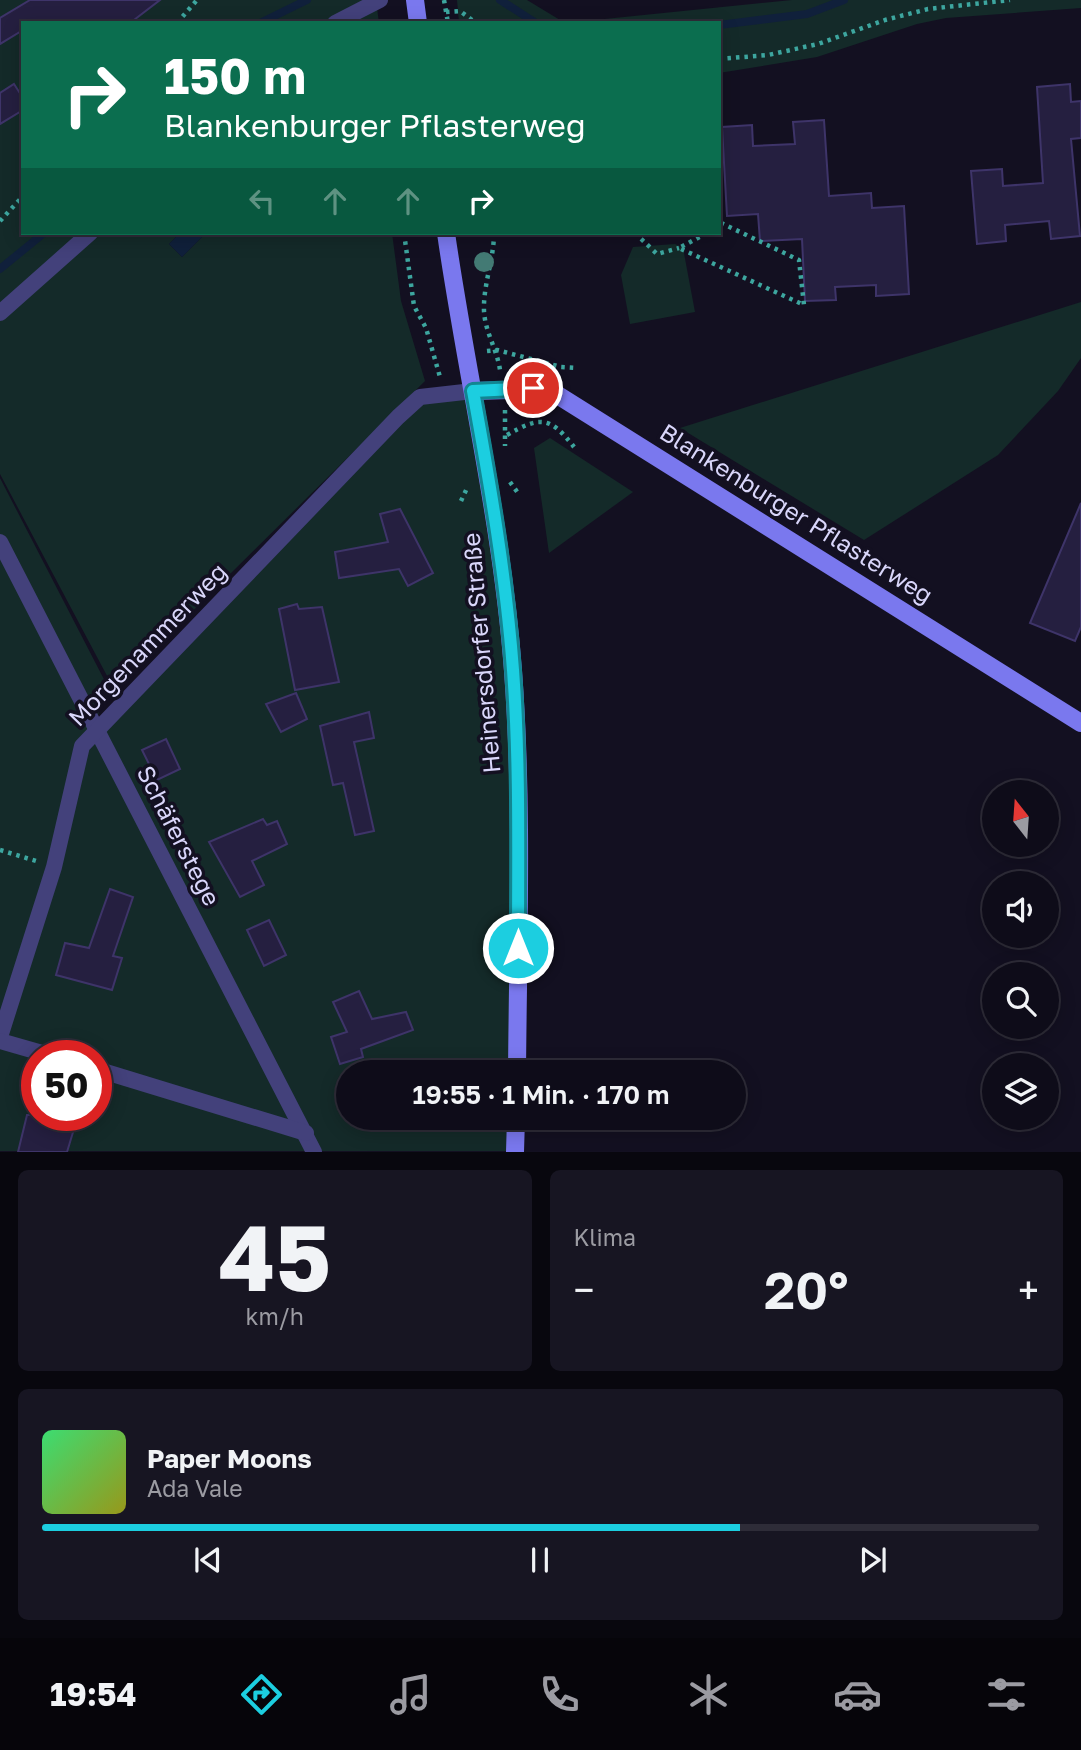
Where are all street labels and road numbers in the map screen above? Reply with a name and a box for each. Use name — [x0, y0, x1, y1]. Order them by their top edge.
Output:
street label: Blankenburger Pflasterweg — [655, 417, 939, 609]
street label: Heinersdorfer Straße — [456, 532, 505, 775]
street label: Morgenammerweg — [62, 556, 232, 731]
street label: Schäferstege — [132, 760, 227, 910]

